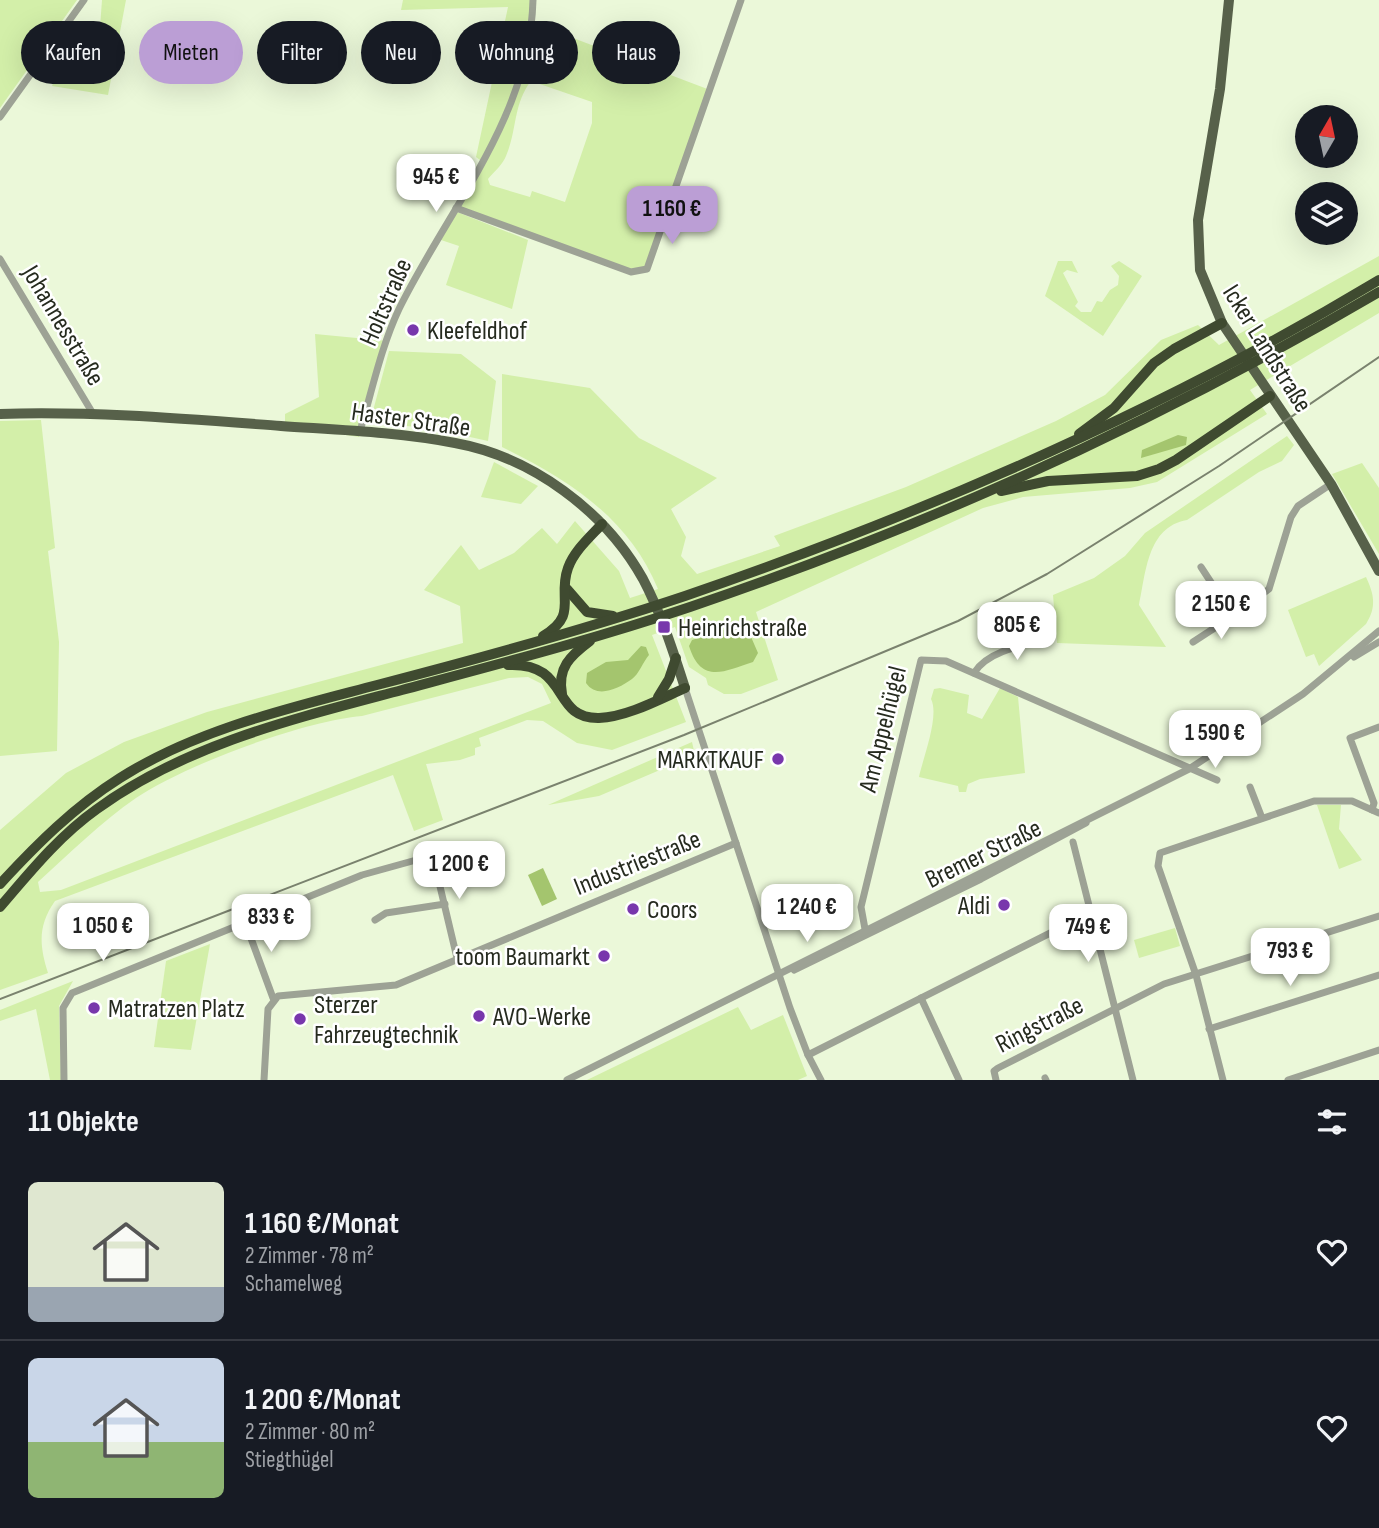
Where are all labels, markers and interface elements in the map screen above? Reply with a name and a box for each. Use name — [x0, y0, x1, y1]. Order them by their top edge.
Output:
chip: Kaufen — [21, 21, 125, 84]
chip: Mieten — [139, 21, 243, 84]
chip: Filter — [257, 21, 347, 84]
chip: Neu — [361, 21, 441, 84]
chip: Wohnung — [455, 21, 578, 84]
chip: Haus — [592, 21, 680, 84]
north arrow — [1295, 105, 1358, 168]
map controls — [1295, 105, 1358, 245]
pin: 945 € — [387, 154, 485, 214]
text: 945 € — [412, 163, 460, 191]
button: layers — [1295, 182, 1358, 245]
pin: 1 160 € — [607, 187, 737, 246]
text: 1 160 € — [643, 195, 701, 223]
street label: Holtstraße — [353, 254, 419, 351]
street label: Johannesstraße — [14, 259, 111, 391]
street label: Icker Landstraße — [1215, 279, 1318, 418]
place label: Kleefeldhof — [427, 316, 527, 347]
marker: Kleefeldhof — [405, 322, 421, 338]
street label: Haster Straße — [349, 397, 472, 444]
pin: 2 150 € — [1156, 582, 1286, 641]
text: 2 150 € — [1191, 590, 1251, 618]
pin: 805 € — [968, 602, 1066, 662]
text: 805 € — [993, 611, 1041, 639]
place label: Heinrichstraße — [678, 613, 807, 644]
marker: Heinrichstraße — [656, 619, 672, 635]
street label: Am Appelhügel — [853, 663, 914, 796]
pin: 1 590 € — [1150, 710, 1280, 770]
text: 1 590 € — [1185, 719, 1245, 747]
place label: MARKTKAUF — [657, 745, 764, 776]
marker: MARKTKAUF — [770, 751, 786, 767]
street label: Bremer Straße — [921, 813, 1047, 896]
street label: Industriestraße — [570, 824, 705, 903]
pin: 1 200 € — [394, 842, 524, 901]
text: 1 200 € — [429, 850, 489, 878]
pin: 1 240 € — [742, 884, 872, 944]
place label: Aldi — [957, 891, 990, 922]
text: 1 240 € — [777, 893, 837, 921]
pin: 833 € — [222, 894, 320, 954]
place label: Coors — [647, 895, 697, 926]
marker: Aldi — [996, 897, 1012, 913]
marker: Coors — [625, 901, 641, 917]
text: 833 € — [248, 903, 294, 931]
pin: 1 050 € — [38, 904, 168, 963]
pin: 749 € — [1039, 904, 1137, 964]
text: 1 050 € — [73, 912, 133, 940]
text: 749 € — [1065, 913, 1111, 941]
pin: 793 € — [1241, 928, 1339, 988]
text: 793 € — [1267, 937, 1313, 965]
place label: toom Baumarkt — [455, 942, 590, 973]
marker: toom Baumarkt — [596, 948, 612, 964]
place label: Sterzer Fahrzeugtechnik — [314, 990, 458, 1051]
street label: Ringstraße — [991, 990, 1089, 1060]
place label: Matratzen Platz — [108, 994, 245, 1025]
marker: Matratzen Platz — [86, 1000, 102, 1016]
place label: AVO-Werke — [492, 1002, 591, 1033]
marker: AVO-Werke — [471, 1008, 487, 1024]
marker: Sterzer Fahrzeugtechnik — [292, 1011, 308, 1027]
icon: filters — [1313, 1103, 1351, 1141]
text: 11 Objekte — [28, 1104, 139, 1140]
text: 1 160 €/Monat — [245, 1206, 399, 1242]
icon: home — [84, 1210, 168, 1294]
icon: heart — [1313, 1233, 1351, 1271]
text: 2 Zimmer · 78 m² — [245, 1242, 374, 1270]
text: Schamelweg — [245, 1270, 342, 1298]
text: 1 200 €/Monat — [245, 1382, 401, 1418]
icon: home — [84, 1386, 168, 1470]
icon: heart — [1313, 1409, 1351, 1447]
text: 2 Zimmer · 80 m² — [245, 1418, 375, 1446]
text: Stiegthügel — [245, 1446, 334, 1474]

